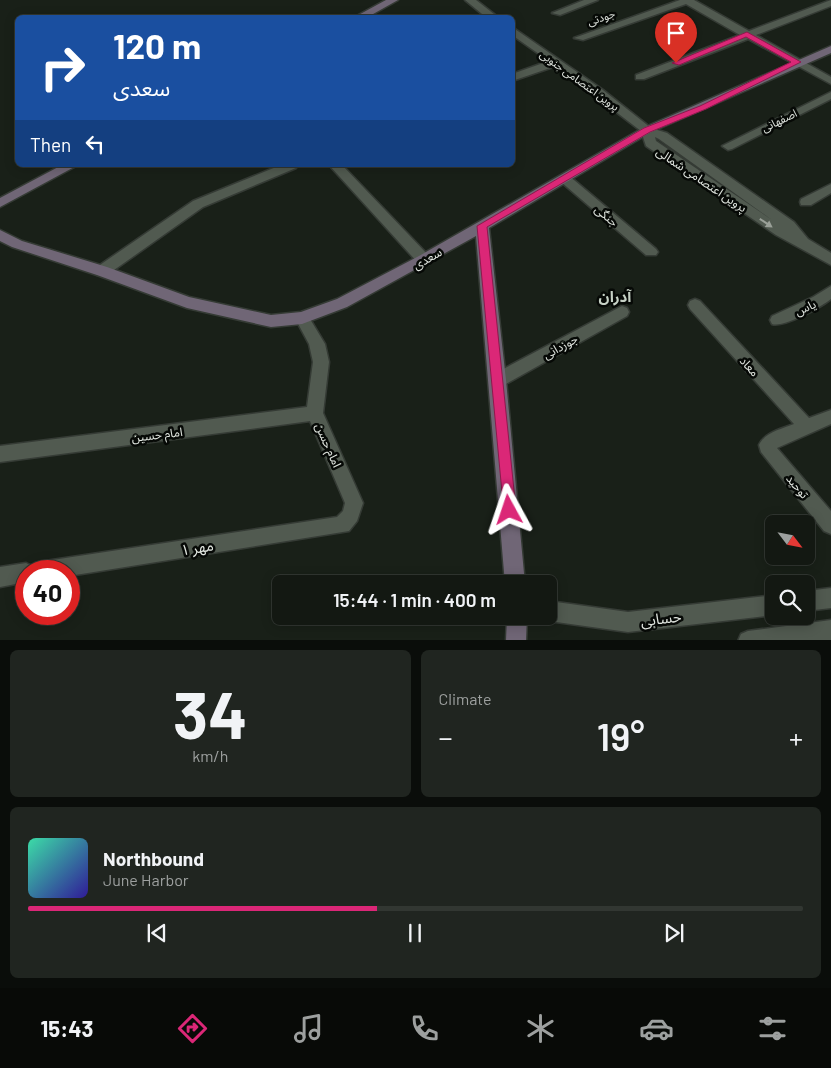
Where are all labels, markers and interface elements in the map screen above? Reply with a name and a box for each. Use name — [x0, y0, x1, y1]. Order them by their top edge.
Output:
street label: جودتی — [585, 6, 617, 29]
pin — [655, 12, 697, 63]
icon: arrive — [662, 19, 690, 47]
text: 120 m — [113, 24, 201, 66]
icon: right — [30, 35, 95, 100]
street label: پروین اعتصامی جنوبی — [537, 47, 622, 115]
text: سعدی — [113, 74, 170, 100]
street label: اصفهانی — [759, 106, 799, 135]
icon: left — [81, 130, 109, 158]
text: Then — [30, 133, 71, 156]
street label: پروین اعتصامی شمالی — [653, 144, 750, 216]
street label: جنگی — [592, 201, 622, 230]
one-way arrow — [759, 218, 773, 228]
street label: سعدی — [410, 244, 444, 273]
district label: آدران — [599, 287, 633, 306]
street label: یاس — [792, 296, 818, 319]
street label: جوزدانی — [540, 331, 580, 362]
street label: معاد — [738, 353, 762, 379]
street label: امام حسن — [310, 421, 345, 471]
street label: امام حسین — [131, 424, 184, 447]
street label: توحید — [783, 471, 812, 502]
position arrow — [482, 483, 534, 535]
north arrow — [765, 515, 815, 565]
map controls — [765, 515, 815, 625]
street label: مهر ۱ — [179, 536, 215, 559]
speed limit sign: 40 — [15, 560, 80, 625]
button: search — [765, 575, 815, 625]
text: 15:44 · 1 min · 400 m — [333, 588, 496, 611]
street label: حسابی — [640, 607, 683, 630]
text: 34 — [173, 674, 247, 752]
text: Climate — [439, 689, 491, 708]
text: 19° — [597, 713, 645, 759]
text: − — [439, 720, 453, 754]
text: + — [789, 720, 803, 754]
text: km/h — [192, 746, 228, 765]
text: Northbound — [103, 847, 204, 870]
text: June Harbor — [103, 870, 189, 889]
icon: previous — [143, 919, 171, 947]
icon: pause — [401, 919, 429, 947]
icon: next — [660, 919, 688, 947]
icon: directions — [175, 1011, 210, 1046]
icon: music — [291, 1011, 326, 1046]
icon: phone — [407, 1011, 442, 1046]
icon: climate — [523, 1011, 558, 1046]
icon: car — [639, 1011, 674, 1046]
icon: filters — [755, 1011, 790, 1046]
text: 15:43 — [41, 1015, 93, 1041]

